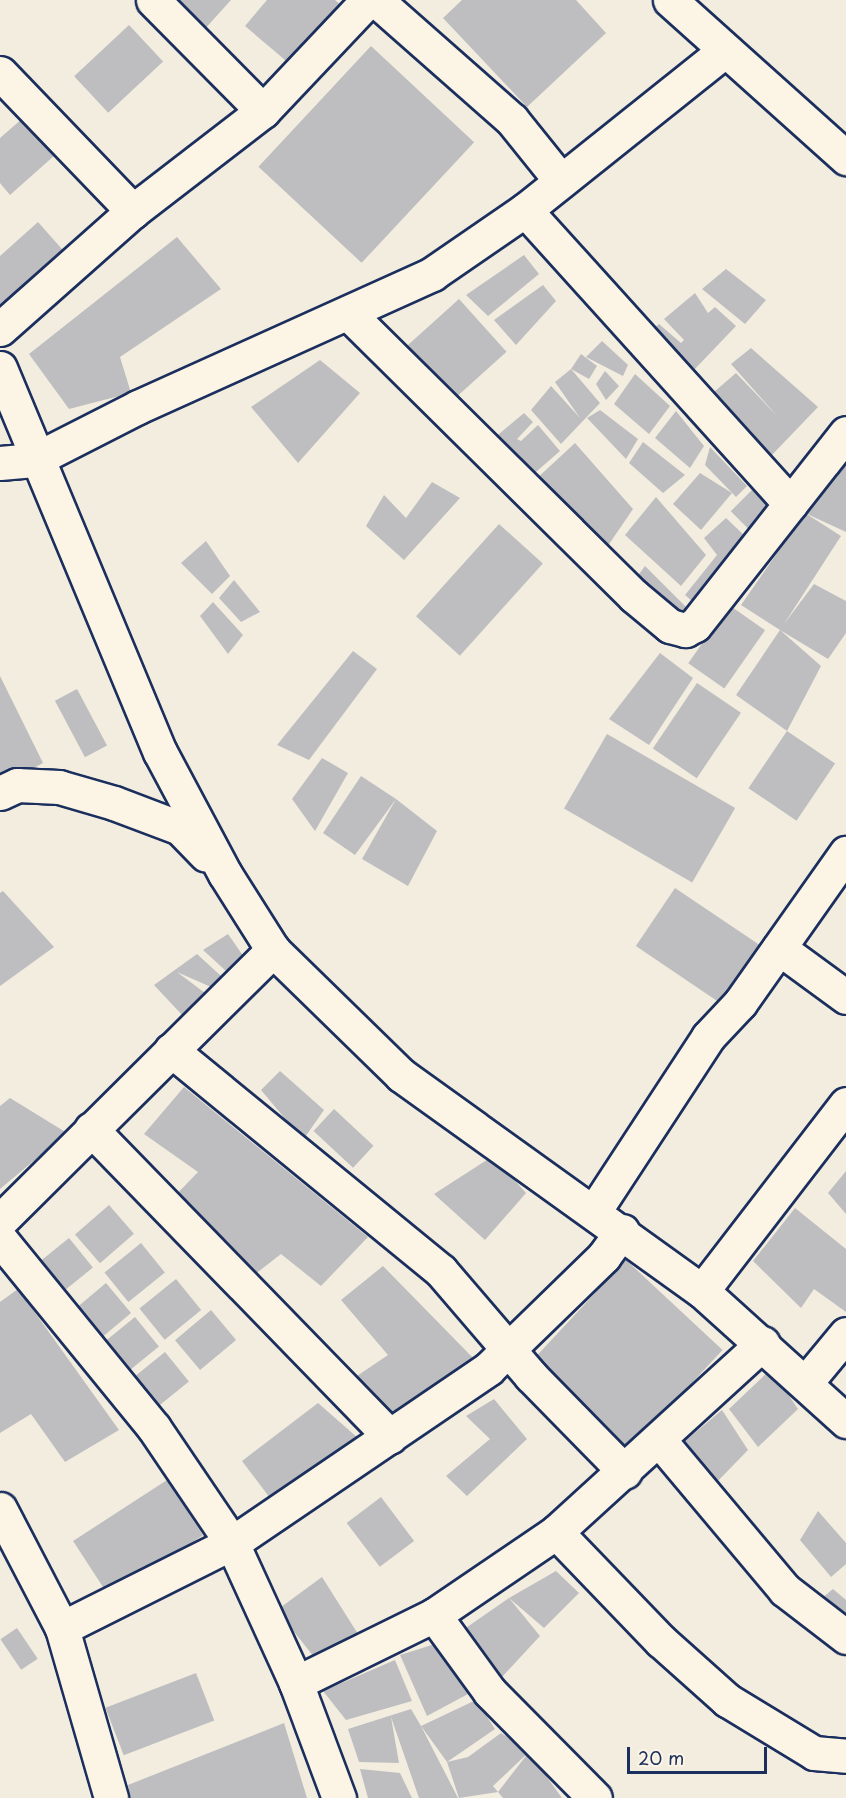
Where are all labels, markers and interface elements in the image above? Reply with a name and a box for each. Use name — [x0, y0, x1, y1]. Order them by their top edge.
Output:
scale bar — [630, 1735, 770, 1773]
text: 20 m — [638, 1744, 684, 1771]

